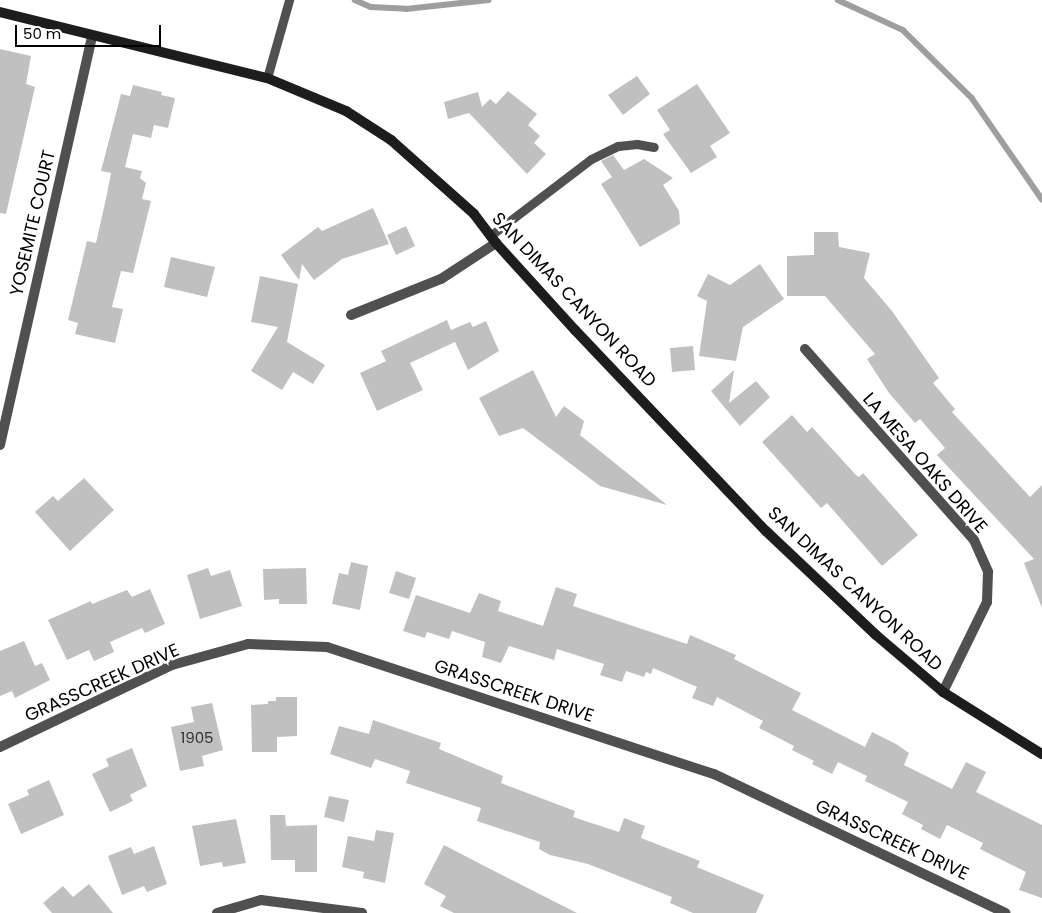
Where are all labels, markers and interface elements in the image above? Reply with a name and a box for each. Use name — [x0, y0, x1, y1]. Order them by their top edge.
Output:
scale bar — [18, 15, 164, 47]
text: 50 m — [23, 23, 61, 44]
street label: YOSEMITE COURT — [6, 148, 60, 298]
street label: SAN DIMAS CANYON ROAD — [487, 208, 661, 392]
street label: LA MESA OAKS DRIVE — [858, 388, 992, 538]
street label: SAN DIMAS CANYON ROAD — [763, 502, 947, 676]
street label: GRASSCREEK DRIVE — [22, 639, 182, 727]
street label: GRASSCREEK DRIVE — [431, 655, 597, 727]
house number: 1905 — [180, 729, 214, 747]
street label: GRASSCREEK DRIVE — [812, 795, 972, 885]

